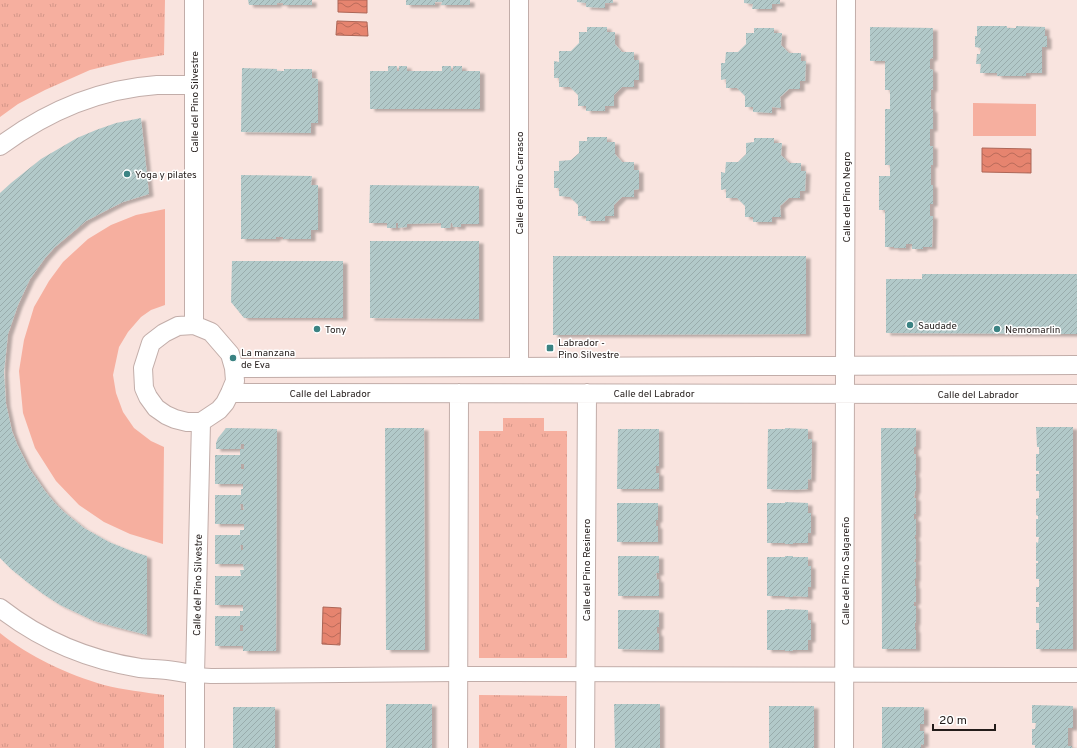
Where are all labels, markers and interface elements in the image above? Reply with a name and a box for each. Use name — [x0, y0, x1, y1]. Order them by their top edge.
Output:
street label: Calle del Pino Silvestre — [189, 51, 202, 153]
street label: Calle del Pino Carrasco — [514, 131, 527, 235]
street label: Calle del Pino Negro — [841, 151, 854, 242]
marker: Yoga y pilates — [122, 169, 132, 179]
place label: Yoga y pilates — [135, 169, 197, 182]
marker: Saudade — [905, 320, 915, 330]
place label: Saudade — [918, 320, 957, 333]
marker: Tony — [312, 324, 322, 334]
place label: Tony — [325, 324, 346, 337]
marker: Nemomarlin — [992, 324, 1002, 334]
place label: Nemomarlin — [1005, 324, 1060, 337]
place label: Labrador - Pino Silvestre — [558, 337, 619, 362]
marker: Labrador - Pino Silvestre — [545, 343, 555, 353]
place label: La manzana de Eva — [241, 347, 295, 372]
marker: La manzana de Eva — [228, 353, 238, 363]
street label: Calle del Labrador — [289, 388, 371, 401]
street label: Calle del Labrador — [613, 388, 695, 401]
street label: Calle del Labrador — [937, 389, 1019, 402]
street label: Calle del Pino Salgareño — [840, 516, 853, 625]
street label: Calle del Pino Resinero — [581, 518, 594, 621]
street label: Calle del Pino Silvestre — [191, 534, 206, 636]
scale bar — [933, 706, 995, 732]
text: 20 m — [939, 713, 967, 729]

